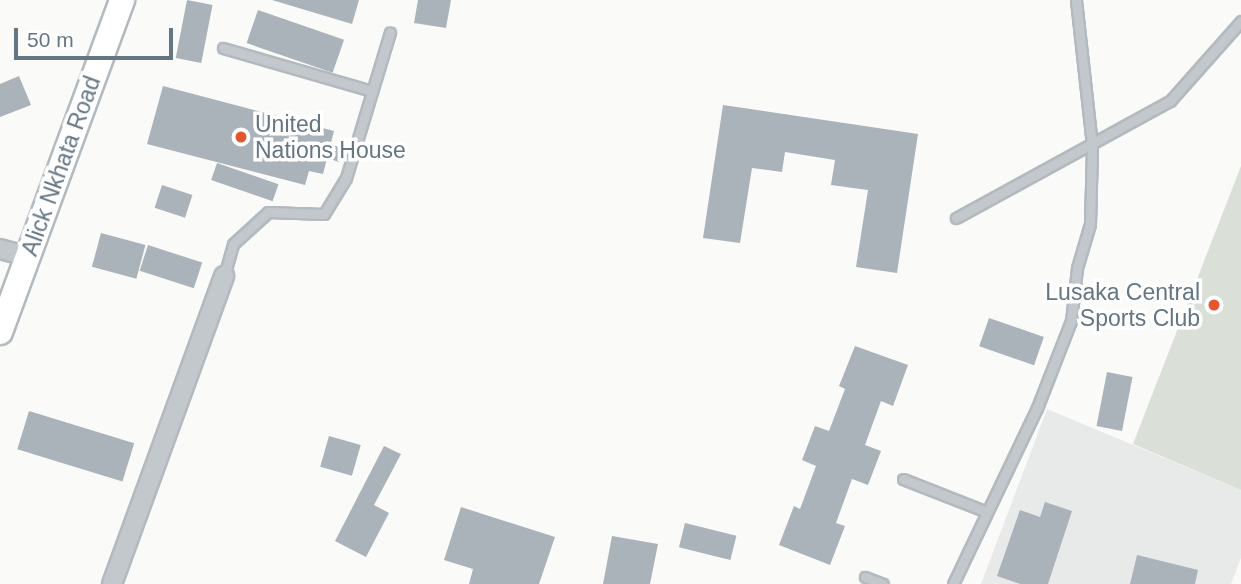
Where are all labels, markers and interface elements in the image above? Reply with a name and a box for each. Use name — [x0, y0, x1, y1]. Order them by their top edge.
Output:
scale bar — [18, 14, 177, 58]
text: 50 m — [27, 28, 74, 51]
street label: Alick Nkhata Road — [16, 72, 106, 260]
place label: United Nations House — [255, 110, 406, 164]
marker: United Nations House — [233, 129, 249, 145]
place label: Lusaka Central Sports Club — [1045, 278, 1200, 332]
marker: Lusaka Central Sports Club — [1206, 297, 1222, 313]

